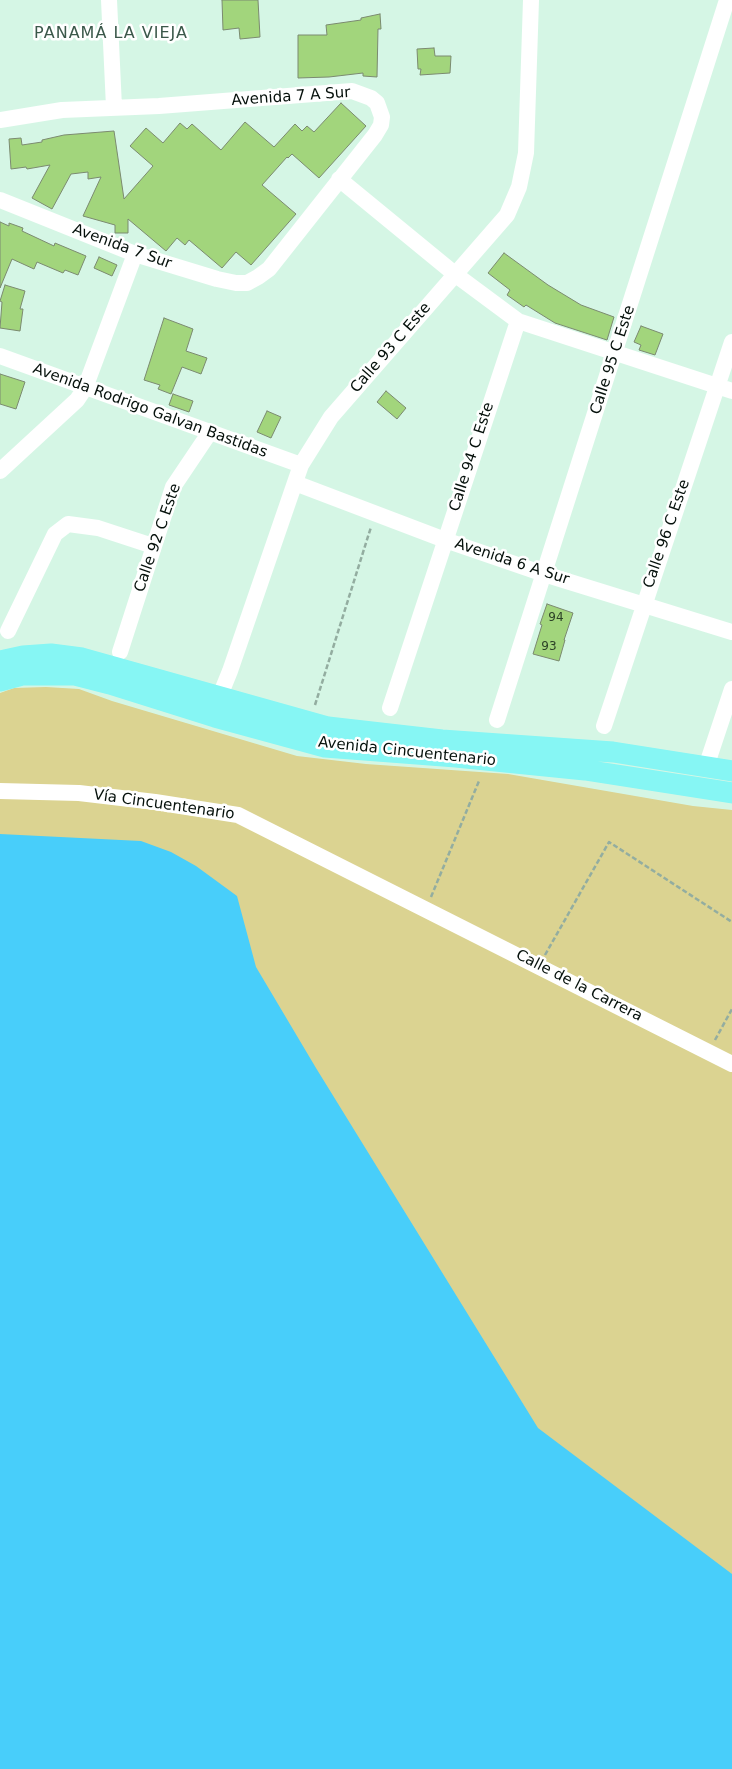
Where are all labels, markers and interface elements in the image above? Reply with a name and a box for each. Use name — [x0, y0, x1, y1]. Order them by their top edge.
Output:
district label: PANAMÁ LA VIEJA — [32, 24, 190, 44]
street label: Avenida 7 A Sur — [231, 84, 351, 110]
street label: Avenida 7 Sur — [70, 221, 174, 273]
street label: Calle 93 C Este — [347, 299, 435, 397]
street label: Calle 95 C Este — [587, 303, 639, 417]
street label: Avenida Rodrigo Galvan Bastidas — [30, 360, 270, 462]
street label: Calle 94 C Este — [446, 400, 498, 514]
street label: Calle 96 C Este — [640, 477, 694, 591]
street label: Calle 92 C Este — [131, 481, 185, 595]
street label: Avenida 6 A Sur — [453, 535, 571, 589]
house number: 94 — [548, 611, 564, 625]
house number: 93 — [541, 640, 557, 654]
street label: Avenida Cincuentenario — [317, 734, 497, 770]
street label: Vía Cincuentenario — [92, 786, 236, 824]
street label: Calle de la Carrera — [513, 946, 645, 1026]

